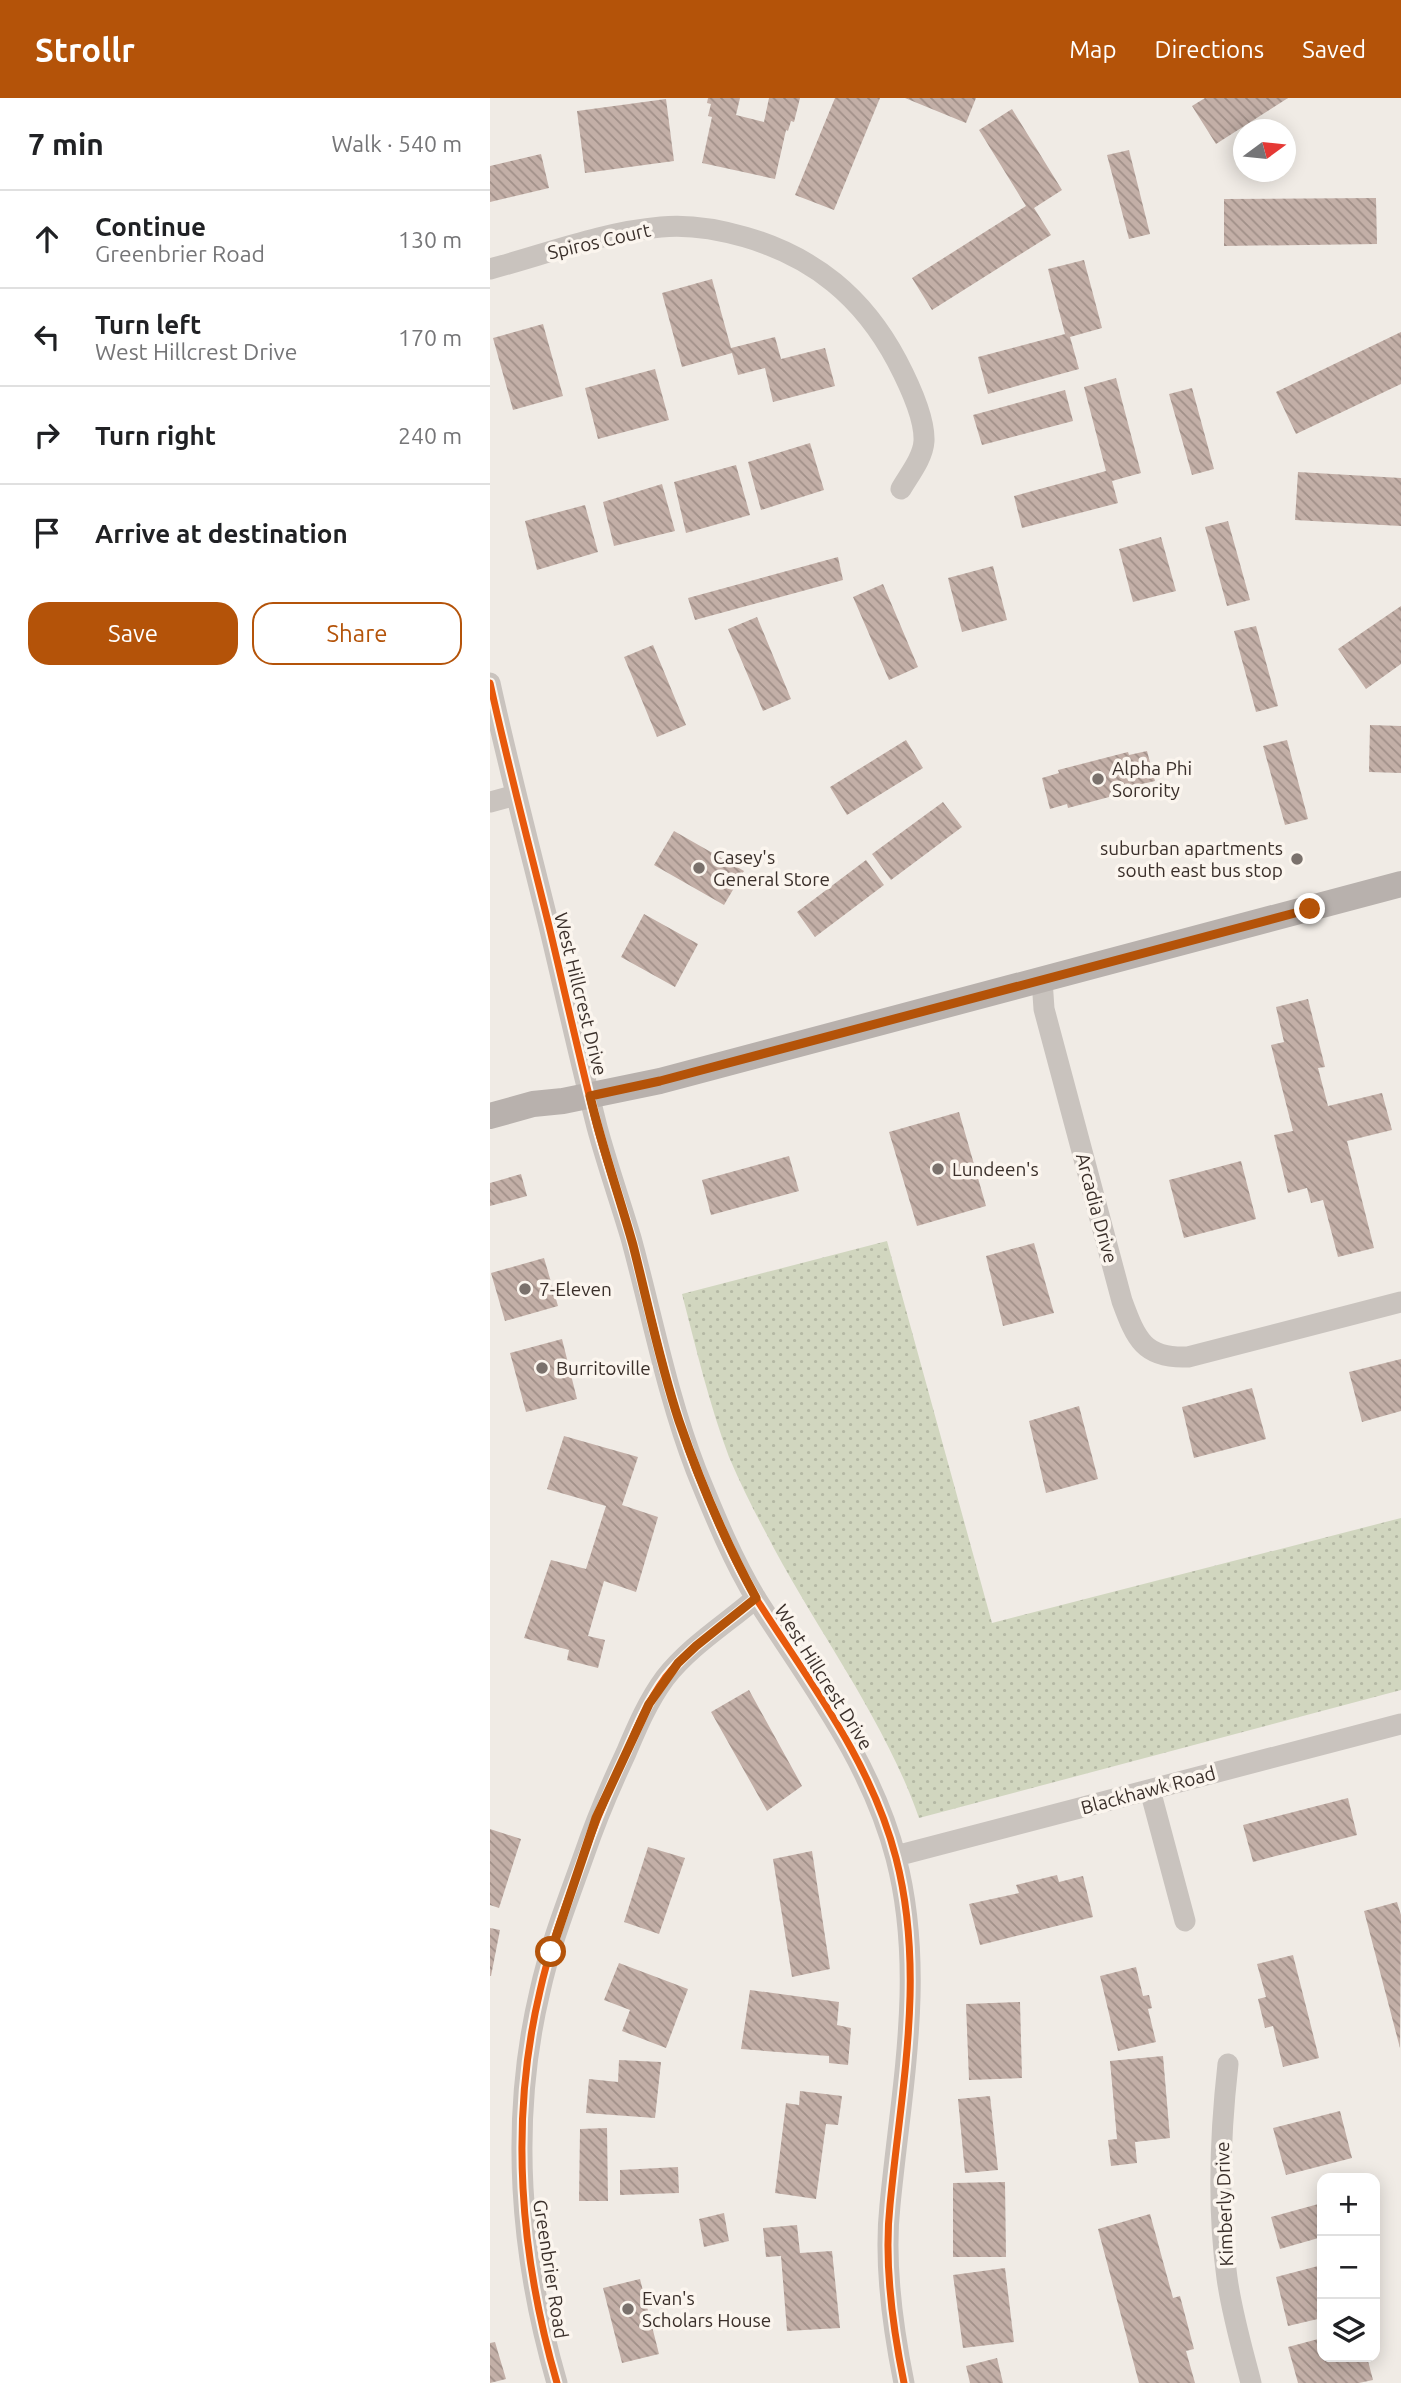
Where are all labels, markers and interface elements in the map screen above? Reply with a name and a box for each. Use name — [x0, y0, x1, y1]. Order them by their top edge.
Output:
text: Strollr — [35, 31, 135, 68]
text: Map — [1069, 36, 1116, 63]
text: Directions — [1154, 36, 1264, 63]
text: Saved — [1302, 36, 1366, 63]
north arrow — [1233, 119, 1296, 182]
text: 7 min — [28, 127, 104, 161]
text: Walk · 540 m — [331, 131, 462, 156]
text: Continue — [95, 212, 206, 241]
street label: Spiros Court — [545, 218, 653, 264]
icon: ahead — [28, 220, 66, 258]
text: 130 m — [398, 227, 462, 252]
text: Greenbrier Road — [95, 241, 265, 266]
text: Turn left — [95, 310, 201, 339]
icon: left — [28, 318, 66, 356]
text: 170 m — [398, 325, 462, 350]
text: West Hillcrest Drive — [95, 339, 297, 364]
icon: right — [28, 416, 66, 454]
text: Turn right — [95, 421, 216, 450]
text: 240 m — [398, 423, 462, 448]
icon: arrive — [28, 514, 66, 552]
text: Arrive at destination — [95, 519, 348, 548]
button: Save — [28, 602, 238, 665]
button: Share — [252, 602, 462, 665]
place label: Alpha Phi Sorority — [1112, 757, 1192, 801]
marker: Alpha Phi Sorority — [1090, 771, 1106, 787]
place label: suburban apartments south east bus stop — [1100, 837, 1283, 881]
place label: Casey's General Store — [713, 846, 830, 890]
marker: suburban apartments south east bus stop — [1289, 851, 1305, 867]
marker: Casey's General Store — [691, 860, 707, 876]
route end — [1294, 893, 1325, 924]
street label: West Hillcrest Drive — [550, 910, 612, 1078]
street label: Arcadia Drive — [1072, 1151, 1122, 1265]
place label: Lundeen's — [952, 1158, 1039, 1180]
marker: Lundeen's — [930, 1161, 946, 1177]
place label: 7-Eleven — [539, 1278, 612, 1300]
marker: 7-Eleven — [517, 1281, 533, 1297]
place label: Burritoville — [556, 1357, 651, 1379]
marker: Burritoville — [534, 1360, 550, 1376]
street label: West Hillcrest Drive — [770, 1600, 878, 1754]
street label: Blackhawk Road — [1078, 1761, 1218, 1819]
route start — [535, 1936, 566, 1967]
street label: Kimberly Drive — [1211, 2141, 1237, 2267]
map controls — [1317, 2173, 1380, 2362]
button: + — [1317, 2173, 1380, 2236]
street label: Greenbrier Road — [529, 2198, 573, 2340]
button: − — [1317, 2236, 1380, 2299]
place label: Evan's Scholars House — [642, 2287, 771, 2331]
button: layers — [1317, 2299, 1380, 2362]
marker: Evan's Scholars House — [620, 2301, 636, 2317]

